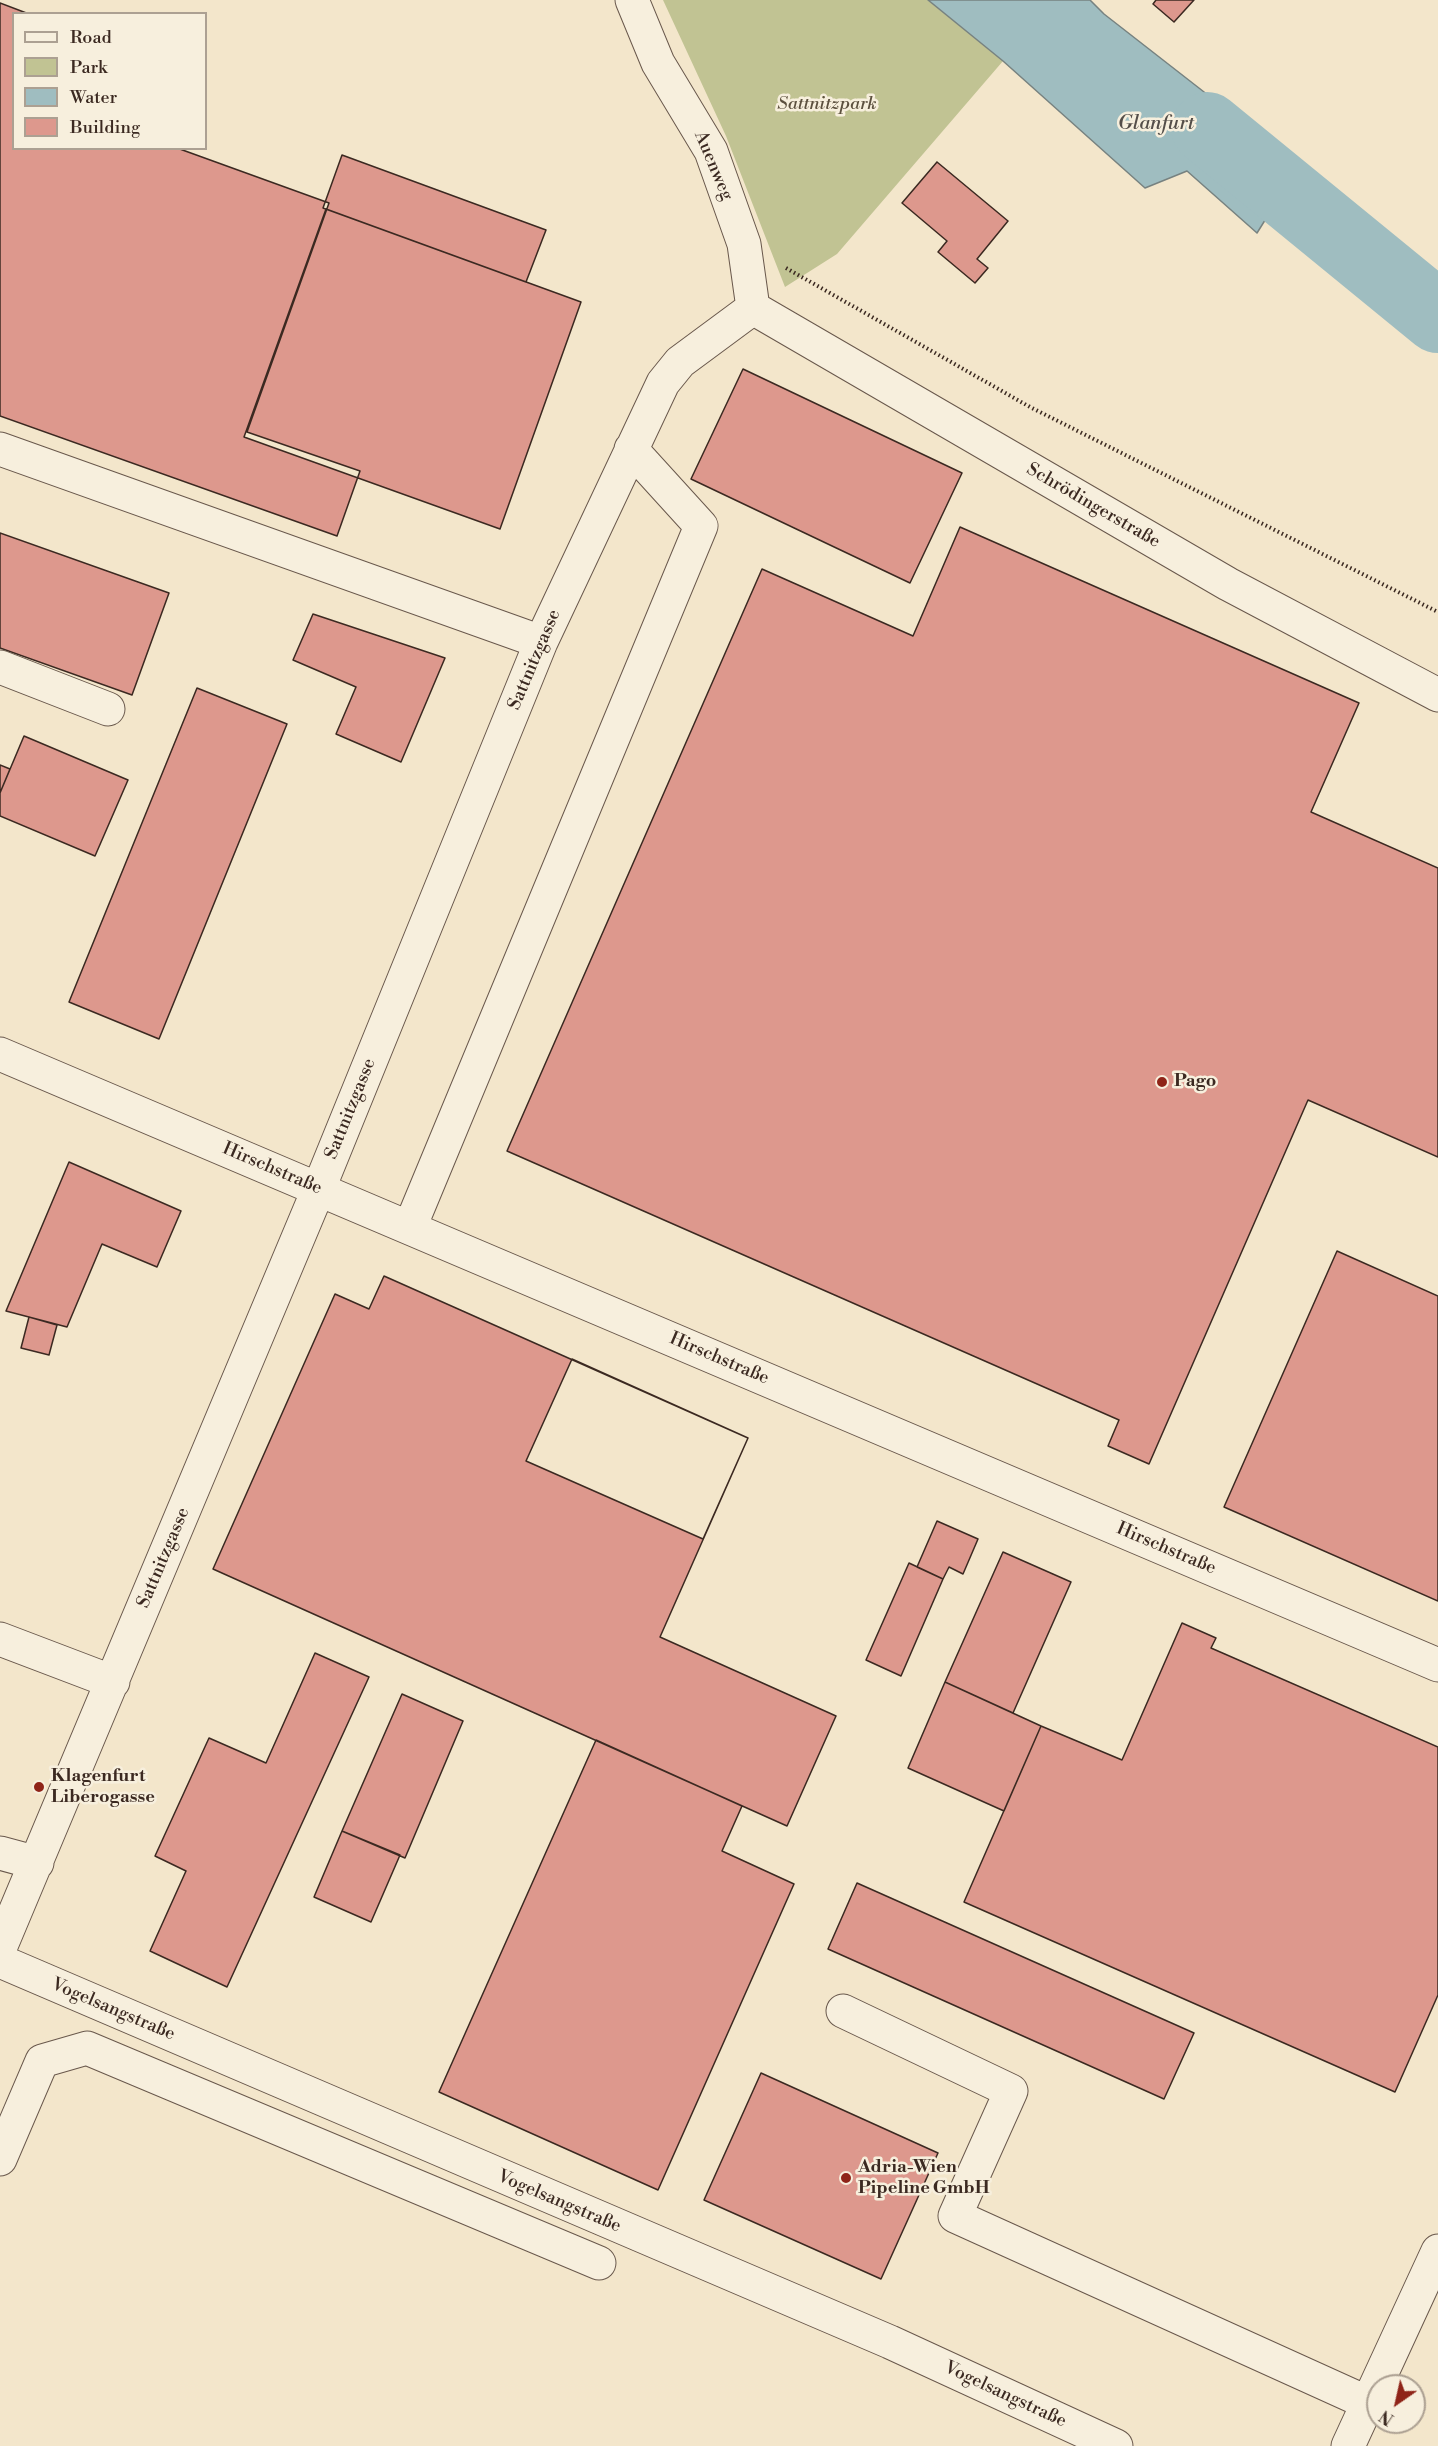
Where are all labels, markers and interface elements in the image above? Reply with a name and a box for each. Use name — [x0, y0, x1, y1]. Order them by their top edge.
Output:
legend — [12, 12, 207, 150]
text: Road — [70, 26, 112, 49]
text: Park — [70, 56, 107, 79]
text: Water — [70, 86, 117, 109]
park label: Sattnitzpark — [777, 94, 877, 116]
water label: Glanfurt — [1118, 112, 1194, 136]
text: Building — [70, 116, 140, 139]
street label: Auenweg — [689, 128, 737, 204]
street label: Schrödingerstraße — [1022, 459, 1164, 553]
street label: Sattnitzgasse — [504, 607, 566, 713]
street label: Sattnitzgasse — [321, 1055, 381, 1163]
place label: Pago — [1174, 1071, 1216, 1093]
marker: Pago — [1155, 1075, 1169, 1089]
street label: Hirschstraße — [219, 1138, 325, 1200]
street label: Hirschstraße — [666, 1328, 772, 1390]
street label: Sattnitzgasse — [133, 1505, 195, 1611]
street label: Hirschstraße — [1113, 1518, 1219, 1580]
place label: Klagenfurt Liberogasse — [51, 1766, 155, 1808]
marker: Klagenfurt Liberogasse — [32, 1780, 46, 1794]
street label: Vogelsangstraße — [48, 1974, 178, 2046]
place label: Adria-Wien Pipeline GmbH — [858, 2157, 990, 2200]
street label: Vogelsangstraße — [494, 2166, 624, 2238]
marker: Adria-Wien Pipeline GmbH — [839, 2171, 853, 2185]
street label: Vogelsangstraße — [940, 2357, 1070, 2433]
north arrow — [1366, 2374, 1426, 2434]
text: N — [1376, 2405, 1398, 2429]

